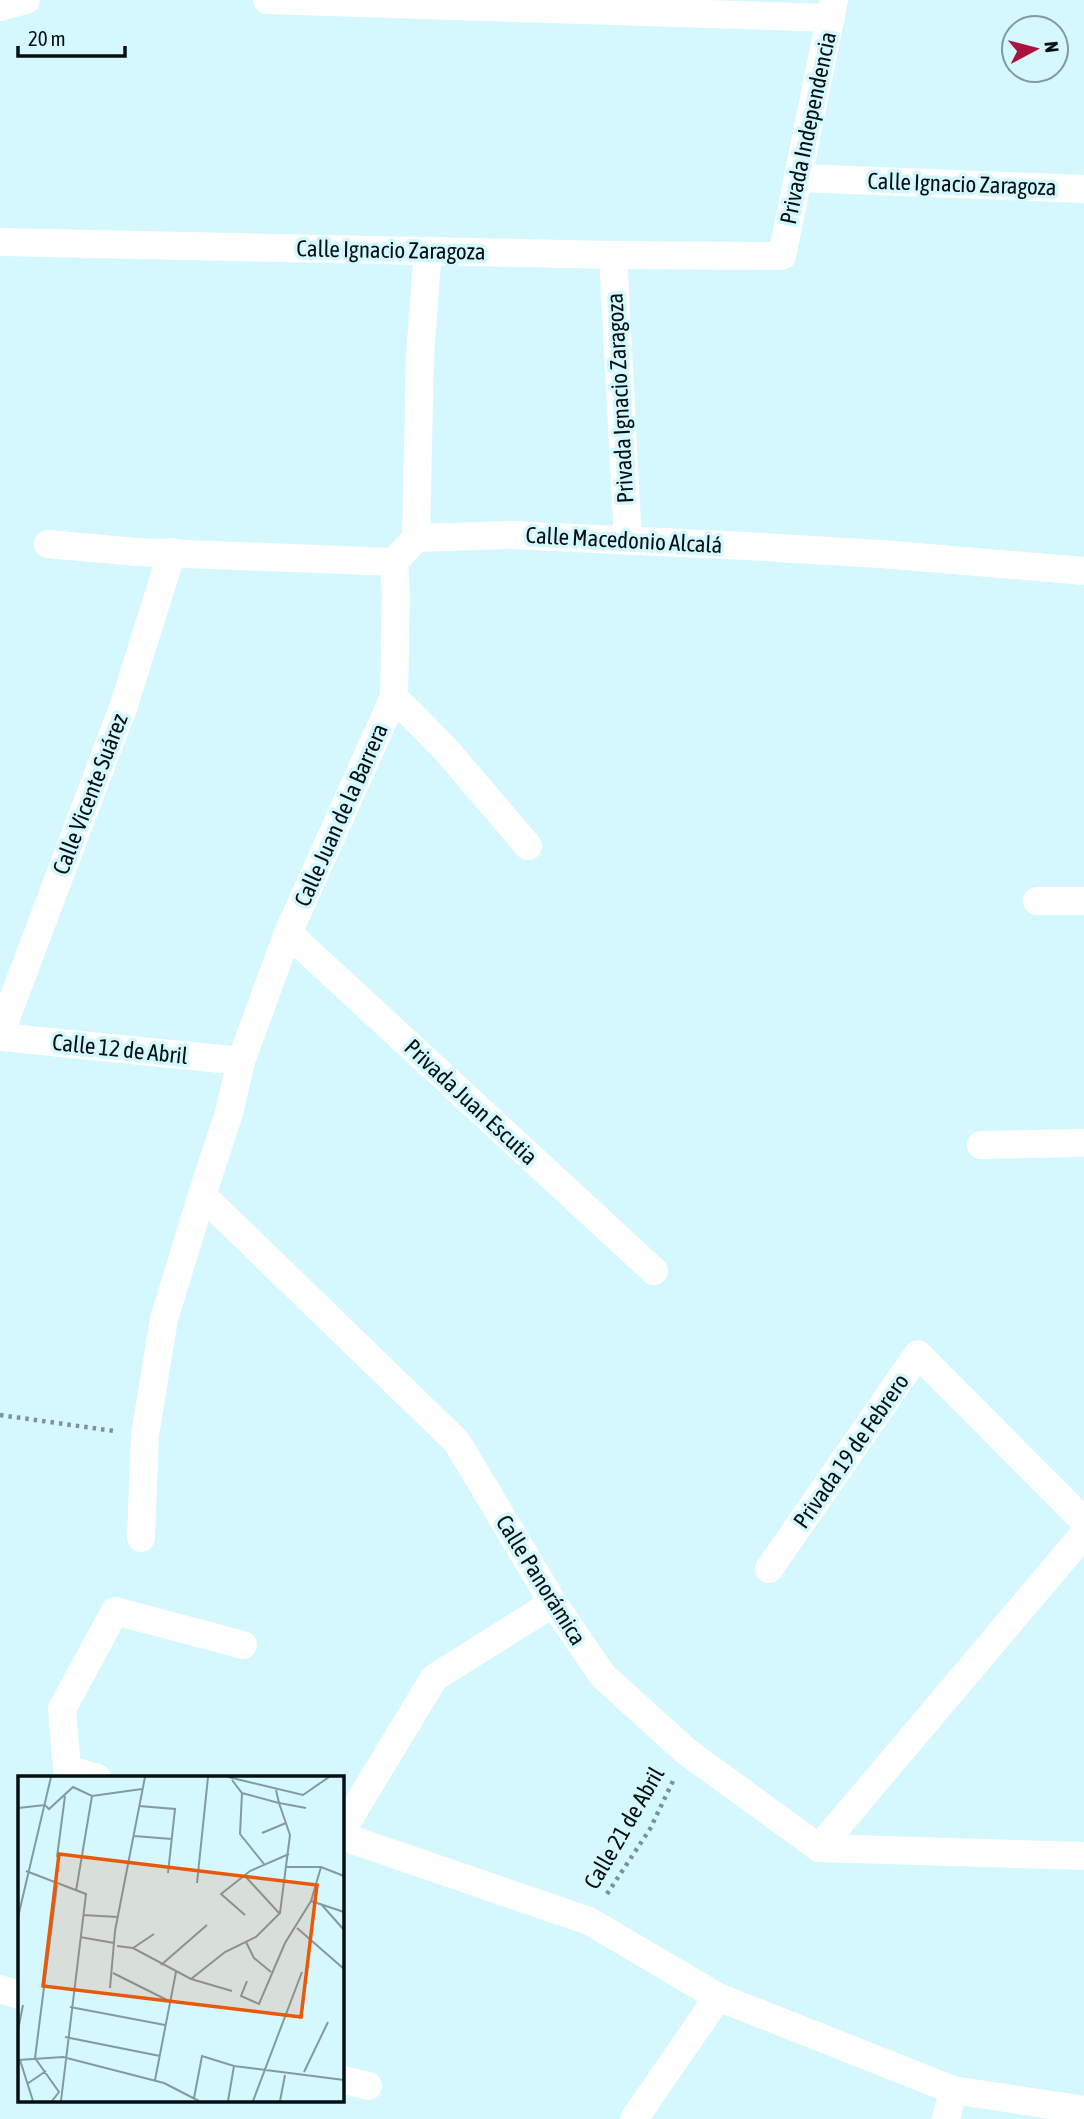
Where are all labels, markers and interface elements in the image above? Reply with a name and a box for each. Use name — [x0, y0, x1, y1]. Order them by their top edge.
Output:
scale bar — [18, 14, 124, 58]
north arrow — [1000, 14, 1070, 84]
text: 20 m — [28, 26, 66, 50]
street label: Privada Independencia — [775, 29, 841, 227]
text: N — [1040, 40, 1063, 54]
street label: Calle Ignacio Zaragoza — [867, 168, 1057, 200]
street label: Calle Ignacio Zaragoza — [296, 235, 486, 265]
street label: Privada Ignacio Zaragoza — [602, 292, 638, 504]
street label: Calle Macedonio Alcalá — [525, 522, 723, 558]
street label: Calle Vicente Suárez — [47, 710, 133, 878]
street label: Calle Juan de la Barrera — [289, 720, 393, 910]
street label: Calle 12 de Abril — [51, 1029, 189, 1069]
street label: Privada Juan Escutia — [399, 1034, 543, 1170]
street label: Privada 19 de Febrero — [788, 1369, 914, 1533]
street label: Calle Panorámica — [491, 1510, 591, 1650]
street label: Calle 21 de Abril — [579, 1763, 669, 1893]
inset map — [18, 1776, 343, 2102]

